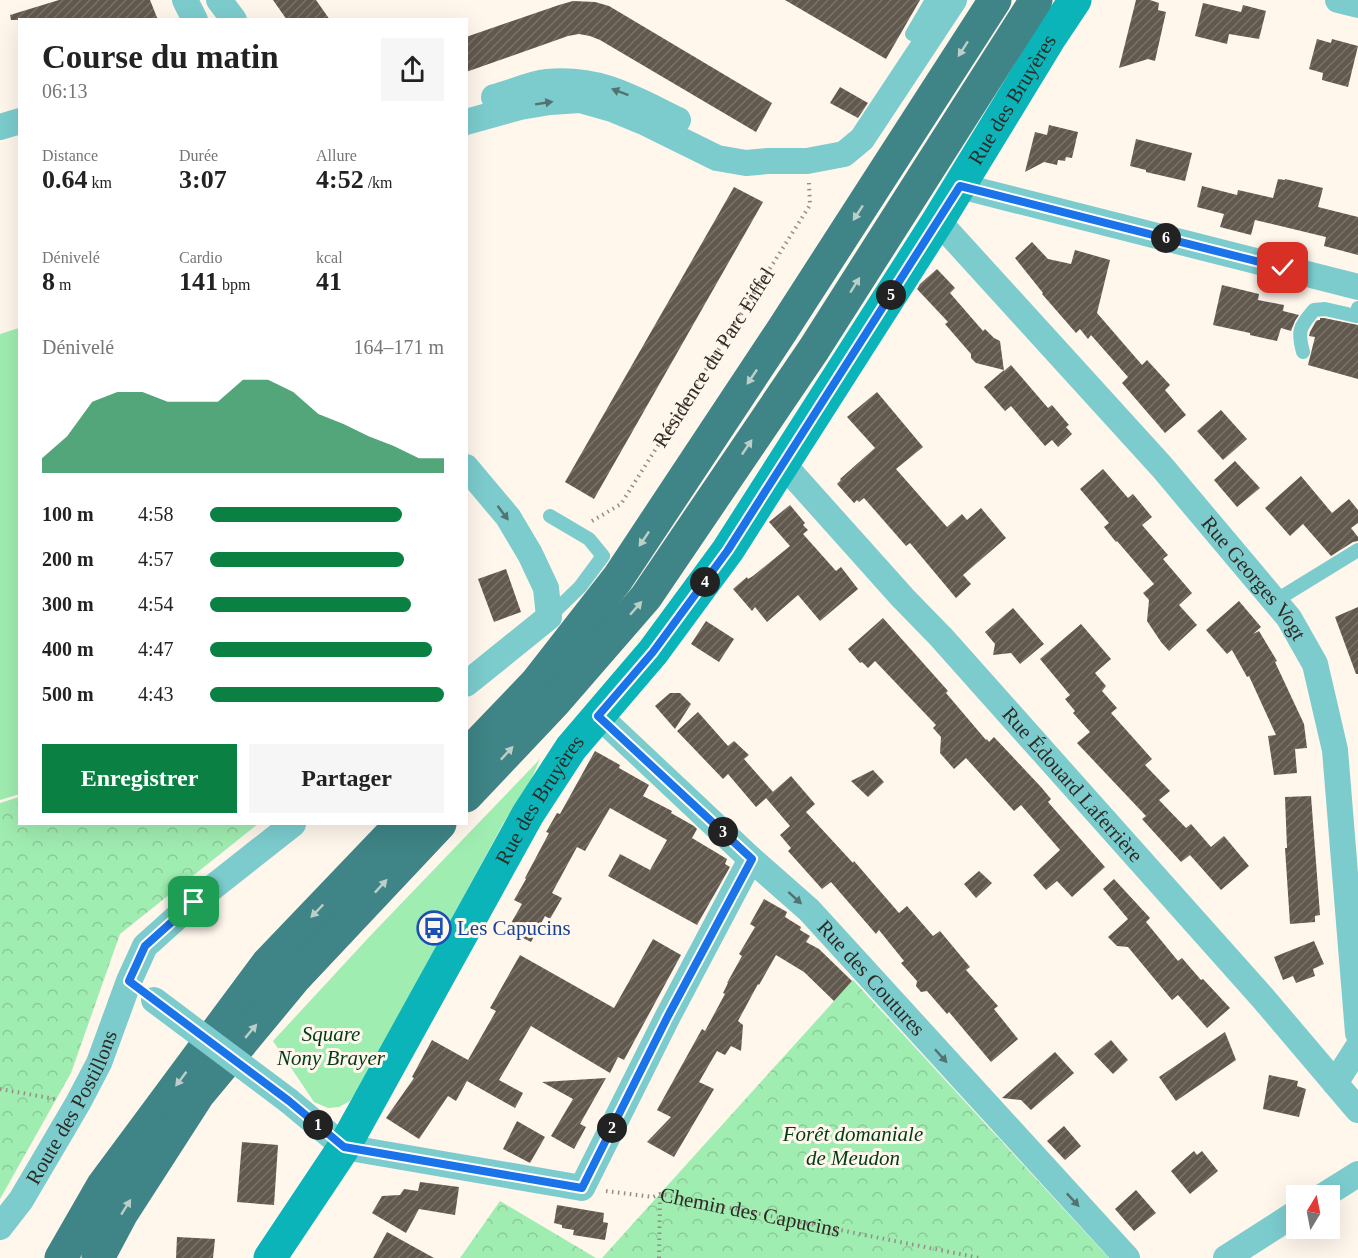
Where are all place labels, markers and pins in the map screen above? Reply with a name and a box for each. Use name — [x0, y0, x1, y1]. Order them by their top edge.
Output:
pin: 6 — [1151, 223, 1181, 253]
pin — [1257, 242, 1308, 293]
pin: 5 — [876, 280, 906, 310]
pin: 4 — [690, 567, 720, 597]
pin: 3 — [708, 817, 738, 847]
pin — [168, 876, 219, 927]
bus stop icon: Les Capucins — [416, 910, 452, 946]
place label: Les Capucins — [457, 916, 571, 940]
pin: 1 — [303, 1110, 333, 1140]
pin: 2 — [597, 1113, 627, 1143]

